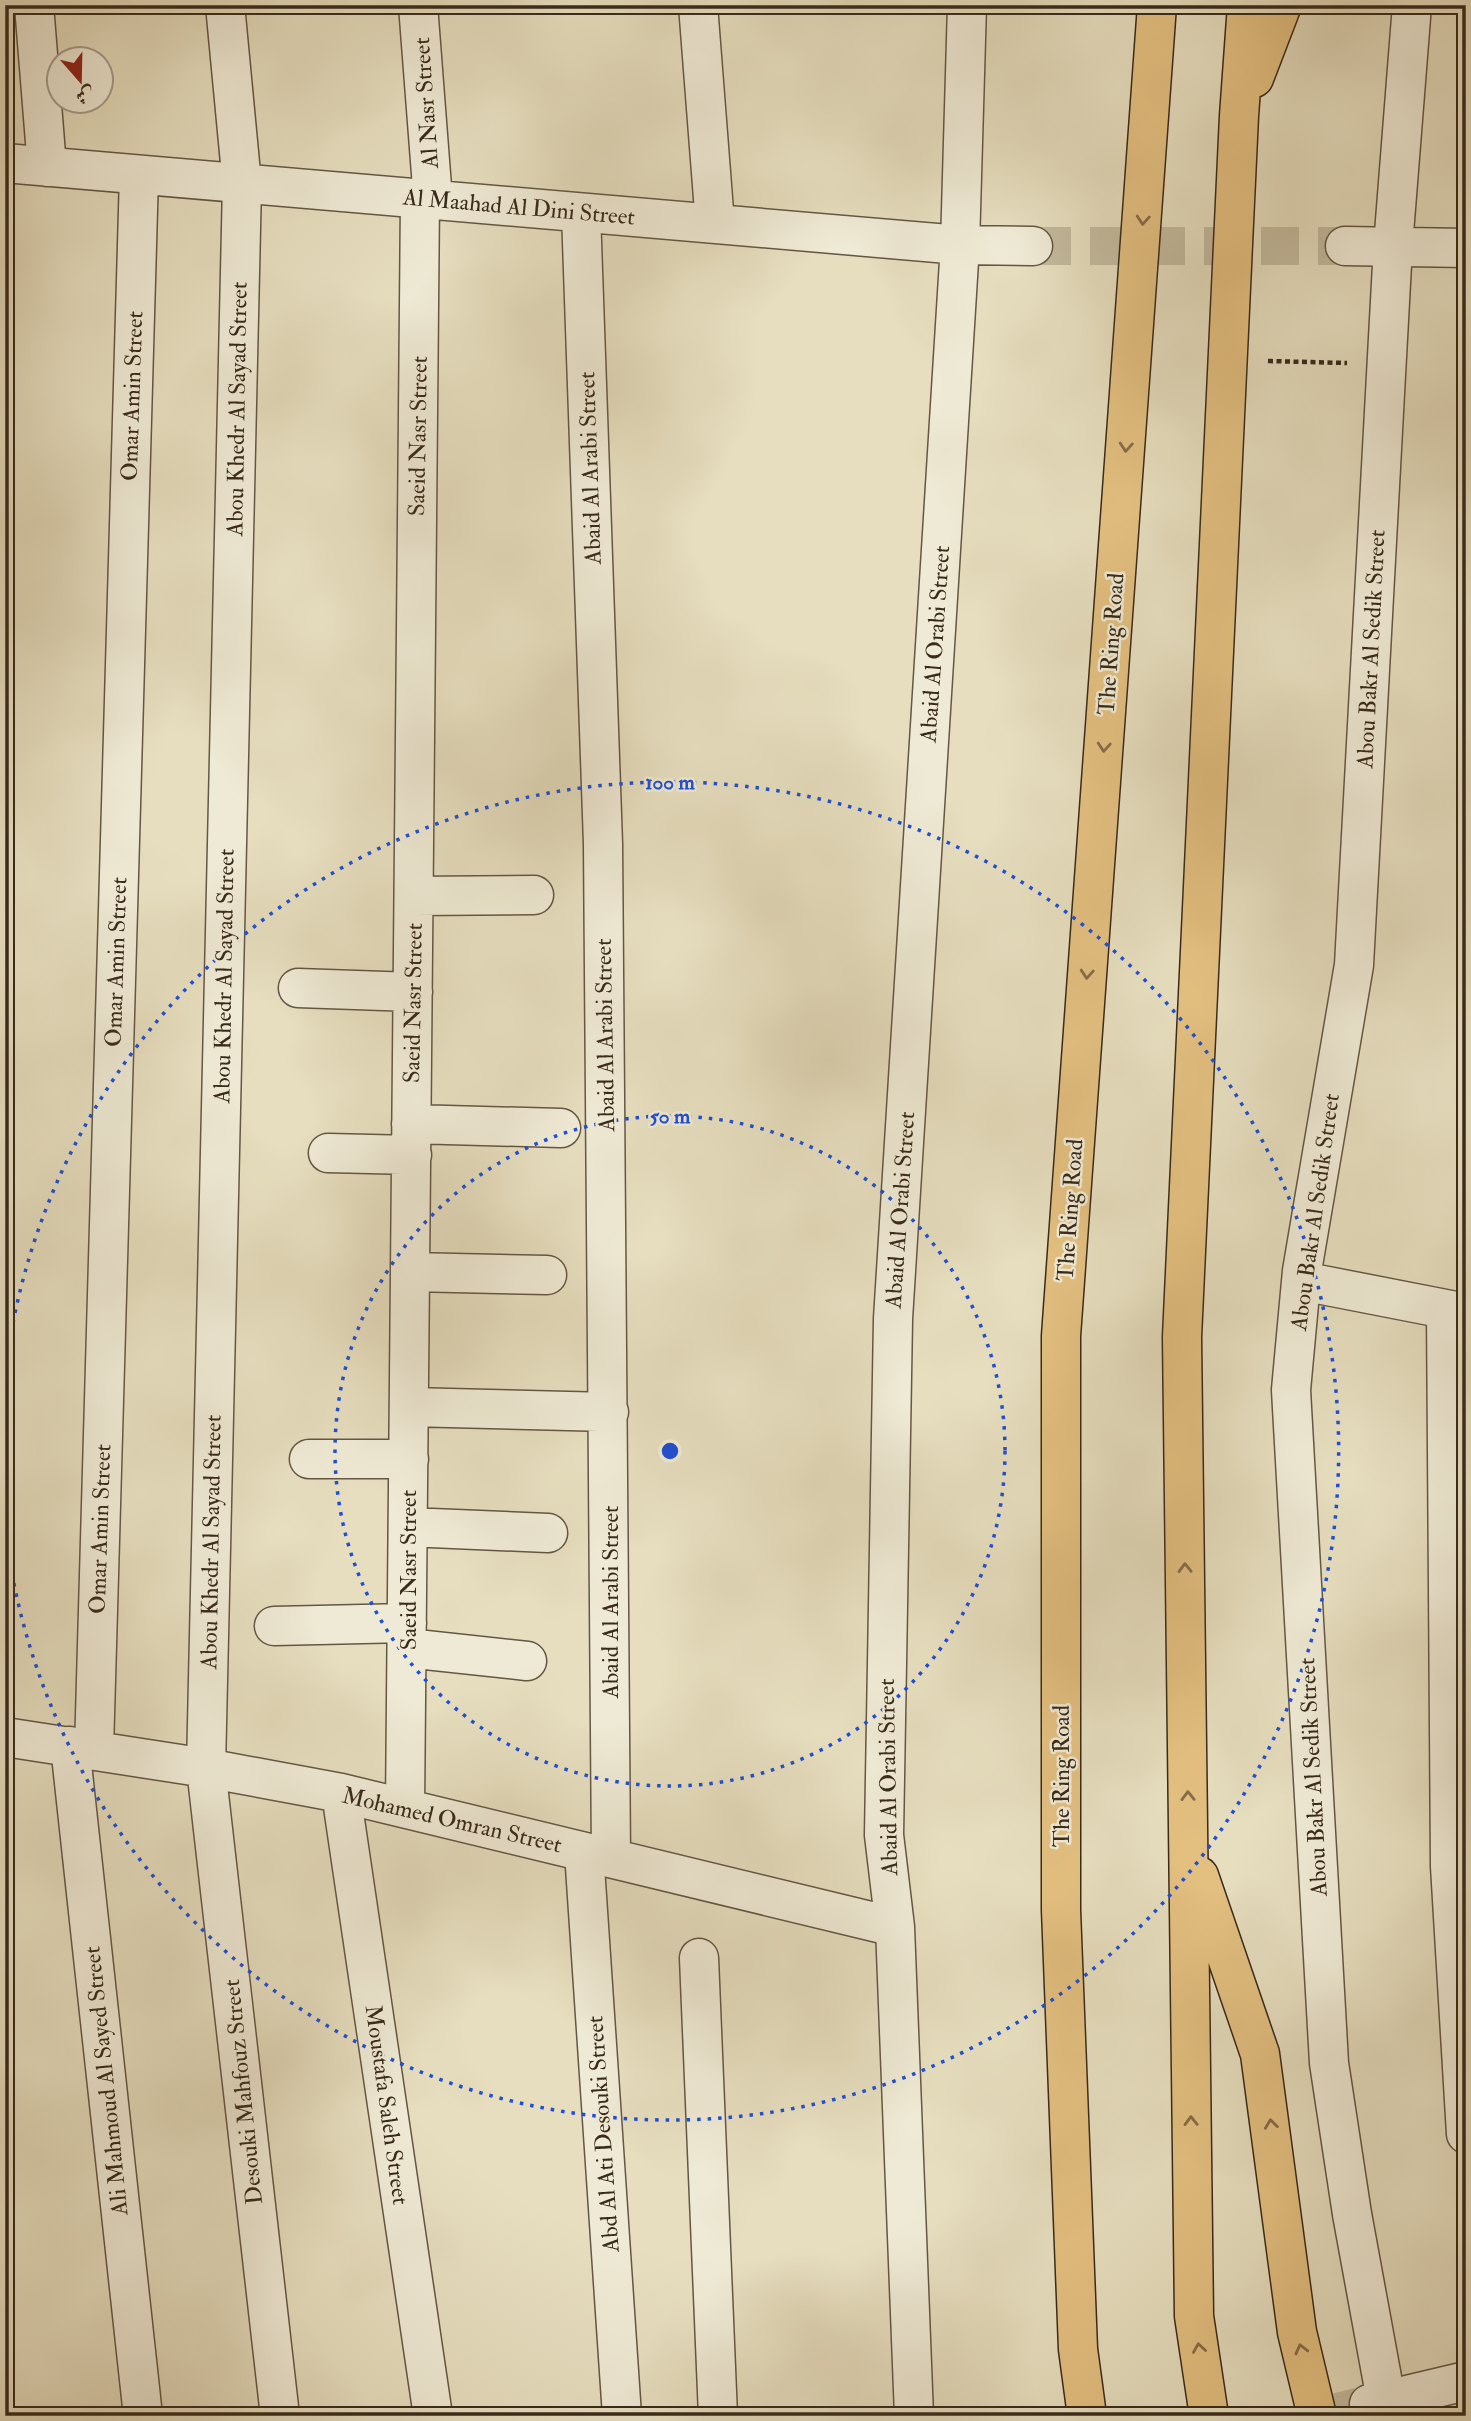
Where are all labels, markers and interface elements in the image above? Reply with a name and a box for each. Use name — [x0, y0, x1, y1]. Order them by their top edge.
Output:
street label: Al Nasr Street — [407, 36, 445, 171]
north arrow — [46, 46, 116, 116]
text: ش — [73, 81, 98, 110]
street label: Al Maahad Al Dini Street — [401, 182, 636, 232]
one-way arrow — [1136, 215, 1151, 226]
street label: Abou Khedr Al Sayad Street — [220, 281, 254, 538]
street label: Omar Amin Street — [115, 310, 149, 482]
street label: Saeid Nasr Street — [402, 356, 434, 516]
street label: Abaid Al Arabi Street — [572, 371, 608, 566]
one-way arrow — [1119, 442, 1134, 453]
street label: Abou Bakr Al Sedik Street — [1350, 529, 1392, 770]
street label: Abaid Al Orabi Street — [914, 545, 956, 744]
street label: The Ring Road — [1092, 572, 1130, 716]
one-way arrow — [1097, 742, 1112, 753]
text: 100 m — [645, 769, 696, 796]
street label: Abou Khedr Al Sayad Street — [207, 848, 241, 1105]
street label: Omar Amin Street — [99, 876, 133, 1048]
street label: Saeid Nasr Street — [397, 923, 429, 1083]
street label: Abaid Al Arabi Street — [589, 938, 621, 1133]
one-way arrow — [1080, 969, 1095, 980]
street label: Abou Bakr Al Sedik Street — [1284, 1092, 1346, 1333]
text: 50 m — [650, 1103, 691, 1130]
street label: Abaid Al Orabi Street — [879, 1111, 921, 1310]
street label: The Ring Road — [1051, 1138, 1089, 1282]
street label: Abou Khedr Al Sayad Street — [194, 1414, 228, 1671]
centre of rings — [658, 1439, 682, 1463]
street label: Omar Amin Street — [83, 1443, 117, 1615]
street label: Saeid Nasr Street — [394, 1490, 423, 1650]
street label: Abaid Al Arabi Street — [596, 1505, 625, 1700]
one-way arrow — [1177, 1563, 1193, 1573]
street label: Abou Bakr Al Sedik Street — [1292, 1657, 1334, 1898]
street label: Abaid Al Orabi Street — [872, 1678, 904, 1877]
street label: The Ring Road — [1047, 1705, 1076, 1847]
street label: Mohamed Omran Street — [339, 1781, 565, 1859]
one-way arrow — [1180, 1790, 1195, 1801]
street label: Ali Mahmoud Al Sayed Street — [77, 1945, 135, 2218]
street label: Desouki Mahfouz Street — [217, 1978, 269, 2206]
street label: Moustafa Saleh Street — [359, 2003, 415, 2207]
street label: Abd Al Ati Desouki Street — [580, 2015, 626, 2254]
one-way arrow — [1184, 2115, 1199, 2126]
one-way arrow — [1263, 2118, 1278, 2130]
one-way arrow — [1192, 2342, 1207, 2354]
one-way arrow — [1295, 2344, 1310, 2356]

